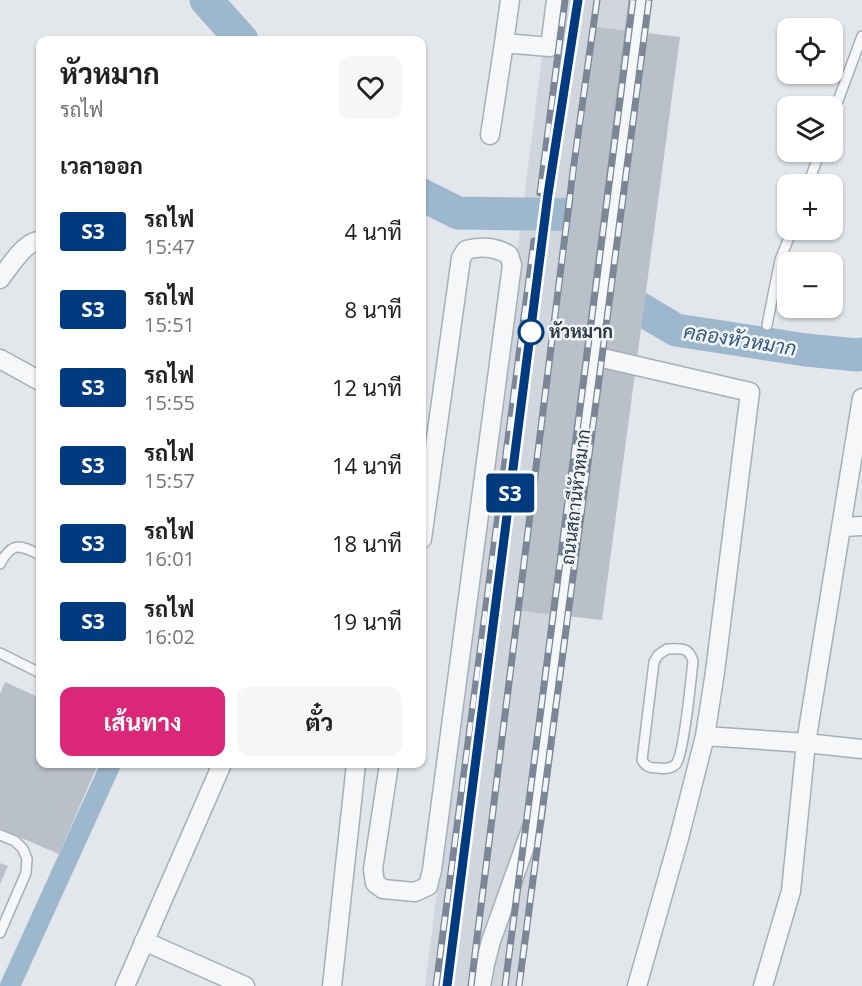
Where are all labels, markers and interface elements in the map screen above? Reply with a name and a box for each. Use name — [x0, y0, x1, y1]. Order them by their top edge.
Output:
map controls — [777, 18, 843, 318]
button: locate — [777, 18, 843, 84]
text: หัวหมาก — [60, 54, 160, 92]
button: heart — [339, 56, 402, 119]
text: รถไฟ — [60, 96, 104, 123]
button: layers — [777, 96, 843, 162]
text: เวลาออก — [60, 150, 143, 180]
button: + — [777, 174, 843, 240]
text: รถไฟ — [144, 203, 194, 233]
text: 4 นาที — [345, 216, 402, 246]
text: S3 — [81, 217, 105, 245]
text: 15:47 — [144, 233, 195, 260]
button: − — [777, 252, 843, 318]
text: รถไฟ — [144, 281, 194, 311]
text: 8 นาที — [345, 294, 402, 324]
text: S3 — [81, 295, 105, 323]
text: 15:51 — [144, 311, 195, 338]
water label: คลองหัวหมาก — [682, 317, 798, 362]
marker: หัวหมาก — [518, 319, 544, 345]
place label: หัวหมาก — [549, 319, 613, 343]
text: รถไฟ — [144, 359, 194, 389]
text: 12 นาที — [332, 372, 402, 402]
text: S3 — [81, 373, 105, 401]
text: 15:55 — [144, 389, 195, 416]
street label: ถนนสถานีหัวหมาก — [555, 428, 595, 566]
text: รถไฟ — [144, 437, 194, 467]
text: 14 นาที — [332, 450, 402, 480]
text: S3 — [81, 451, 105, 479]
text: 15:57 — [144, 467, 195, 494]
line badge: S3 — [483, 474, 537, 512]
text: S3 — [498, 479, 522, 507]
text: รถไฟ — [144, 515, 194, 545]
text: 18 นาที — [332, 528, 402, 558]
text: S3 — [81, 529, 105, 557]
text: 16:01 — [144, 545, 195, 572]
text: รถไฟ — [144, 593, 194, 623]
text: 19 นาที — [332, 606, 402, 636]
text: S3 — [81, 607, 105, 635]
text: 16:02 — [144, 623, 195, 650]
button: เส้นทาง — [60, 687, 225, 756]
button: ตั๋ว — [237, 687, 402, 756]

